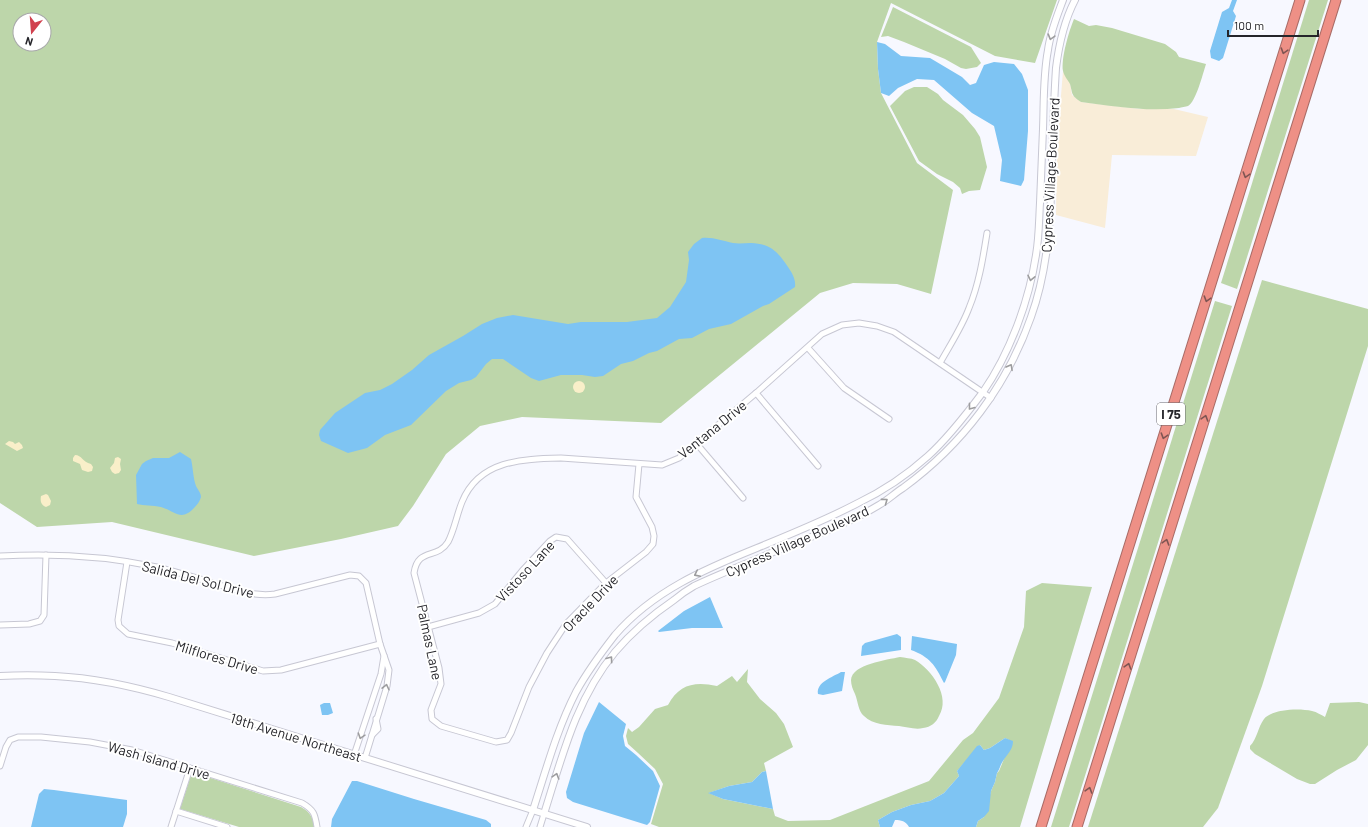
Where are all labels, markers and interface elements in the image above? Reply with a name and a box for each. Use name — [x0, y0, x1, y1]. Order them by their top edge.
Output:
north arrow — [12, 12, 52, 52]
scale bar — [1228, 12, 1318, 38]
text: 100 m — [1234, 18, 1264, 32]
one-way arrow — [1047, 33, 1056, 40]
text: N — [24, 35, 34, 49]
one-way arrow — [1280, 47, 1289, 54]
street label: Cypress Village Boulevard — [1037, 97, 1063, 253]
one-way arrow — [1242, 171, 1251, 178]
one-way arrow — [1028, 274, 1036, 281]
one-way arrow — [1203, 295, 1212, 302]
one-way arrow — [1005, 363, 1013, 371]
street label: Ventana Drive — [674, 396, 750, 462]
one-way arrow — [969, 402, 976, 409]
road number: I 75 — [1157, 403, 1185, 425]
one-way arrow — [1200, 414, 1209, 421]
one-way arrow — [1160, 432, 1168, 439]
one-way arrow — [880, 499, 887, 506]
street label: Cypress Village Boulevard — [723, 502, 871, 580]
street label: Vistoso Lane — [492, 537, 558, 605]
one-way arrow — [1162, 538, 1170, 545]
street label: Salida Del Sol Drive — [140, 557, 256, 601]
one-way arrow — [693, 569, 701, 576]
street label: Oracle Drive — [559, 571, 621, 635]
street label: Palmas Lane — [414, 603, 446, 681]
street label: Milflores Drive — [174, 636, 260, 678]
one-way arrow — [605, 656, 613, 663]
one-way arrow — [1123, 662, 1131, 669]
one-way arrow — [381, 684, 390, 691]
street label: 19th Avenue Northeast — [228, 709, 364, 765]
one-way arrow — [357, 732, 366, 739]
street label: Wash Island Drive — [106, 737, 212, 783]
one-way arrow — [551, 773, 560, 780]
one-way arrow — [1084, 786, 1093, 793]

